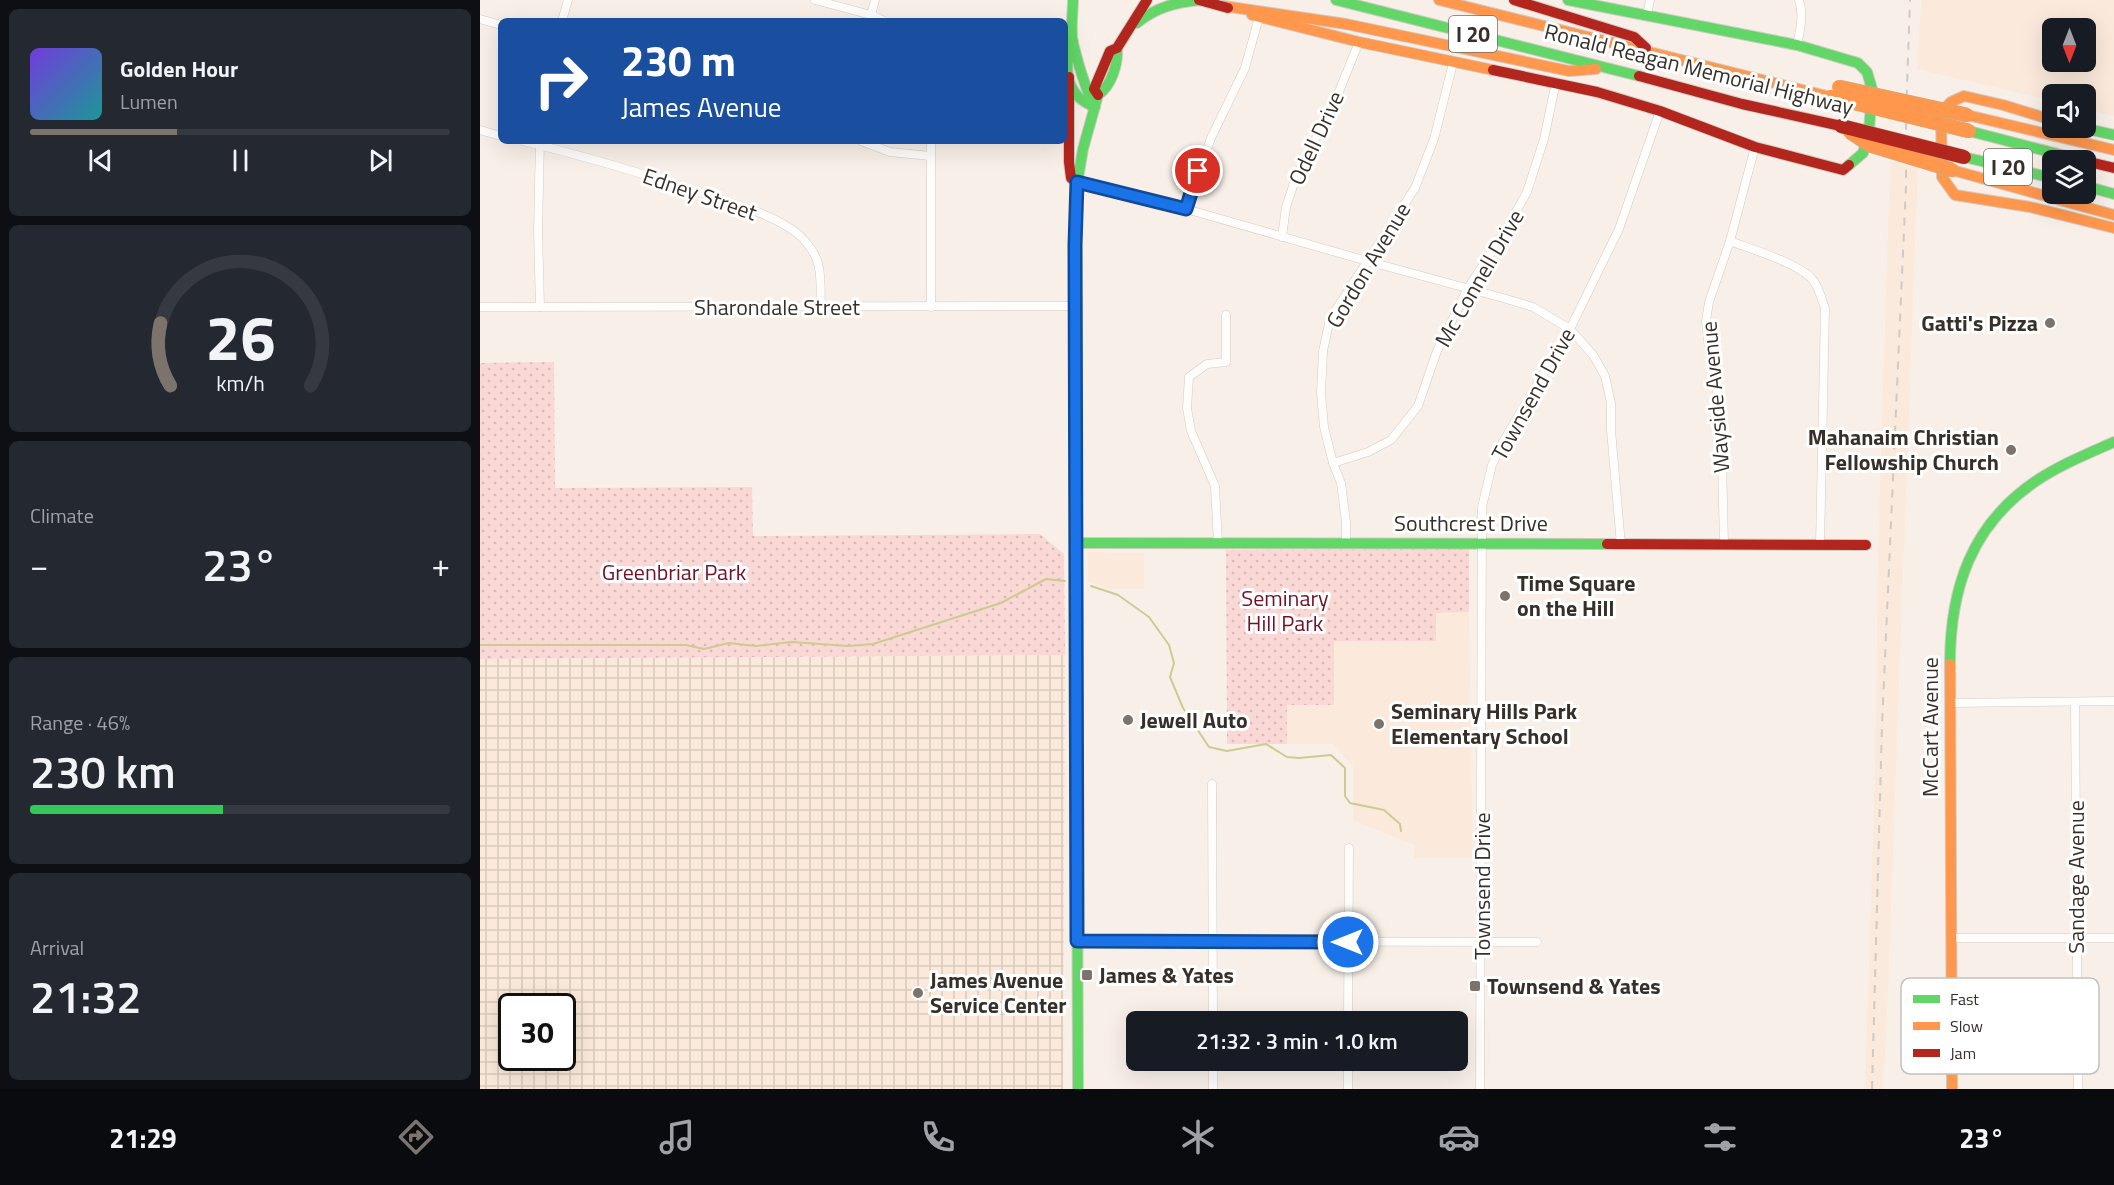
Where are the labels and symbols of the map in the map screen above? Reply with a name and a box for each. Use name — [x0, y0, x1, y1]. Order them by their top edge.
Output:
street label: Ronald Reagan Memorial Highway — [1541, 14, 1858, 124]
road number: I 20 — [1449, 16, 1497, 52]
north arrow — [2042, 18, 2096, 72]
street label: Odell Drive — [1279, 85, 1353, 191]
pin — [1172, 145, 1223, 196]
road number: I 20 — [1984, 149, 2032, 185]
street label: Edney Street — [638, 159, 762, 229]
street label: Gordon Avenue — [1317, 196, 1419, 334]
street label: Mc Connell Drive — [1426, 203, 1532, 353]
street label: Sharondale Street — [694, 290, 860, 324]
place label: Gatti's Pizza — [1921, 306, 2038, 340]
marker: Gatti's Pizza — [2043, 316, 2057, 330]
street label: Wayside Avenue — [1691, 320, 1739, 474]
street label: Townsend Drive — [1482, 321, 1584, 467]
place label: Mahanaim Christian Fellowship Church — [1808, 420, 1999, 479]
marker: Mahanaim Christian Fellowship Church — [2004, 443, 2018, 457]
street label: Southcrest Drive — [1394, 506, 1548, 540]
park label: Greenbriar Park — [602, 555, 747, 589]
place label: Time Square on the Hill — [1517, 566, 1636, 625]
park label: Seminary Hill Park — [1241, 581, 1329, 640]
marker: Time Square on the Hill — [1498, 589, 1512, 603]
street label: McCart Avenue — [1913, 657, 1947, 797]
place label: Seminary Hills Park Elementary School — [1391, 694, 1578, 753]
place label: Jewell Auto — [1140, 703, 1248, 737]
marker: Jewell Auto — [1121, 713, 1135, 727]
marker: Seminary Hills Park Elementary School — [1372, 717, 1386, 731]
street label: Sandage Avenue — [2059, 800, 2093, 954]
street label: Townsend Drive — [1465, 812, 1499, 960]
position arrow — [1316, 910, 1380, 974]
place label: James & Yates — [1099, 958, 1234, 992]
place label: James Avenue Service Center — [930, 963, 1066, 1022]
marker: James & Yates — [1080, 968, 1094, 982]
place label: Townsend & Yates — [1487, 969, 1661, 1003]
legend — [1901, 978, 2099, 1074]
marker: Townsend & Yates — [1468, 979, 1482, 993]
marker: James Avenue Service Center — [911, 986, 925, 1000]
text: Fast — [1950, 987, 1979, 1011]
speed limit sign: 30 — [498, 993, 576, 1071]
text: Slow — [1950, 1014, 1983, 1038]
text: Jam — [1950, 1041, 1976, 1065]

